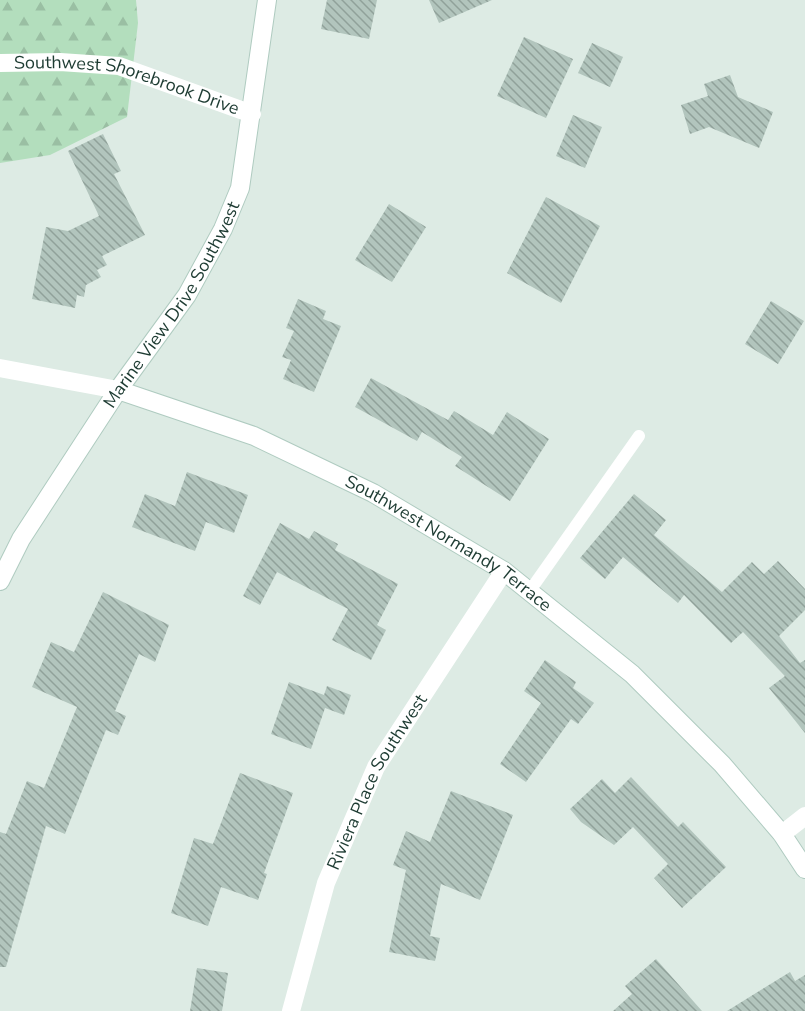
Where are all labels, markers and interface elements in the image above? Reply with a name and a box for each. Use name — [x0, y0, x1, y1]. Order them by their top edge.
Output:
street label: Southwest Shorebrook Drive — [14, 50, 243, 120]
street label: Marine View Drive Southwest — [98, 197, 245, 412]
street label: Southwest Normandy Terrace — [341, 469, 557, 617]
street label: Riviera Place Southwest — [321, 689, 433, 874]

